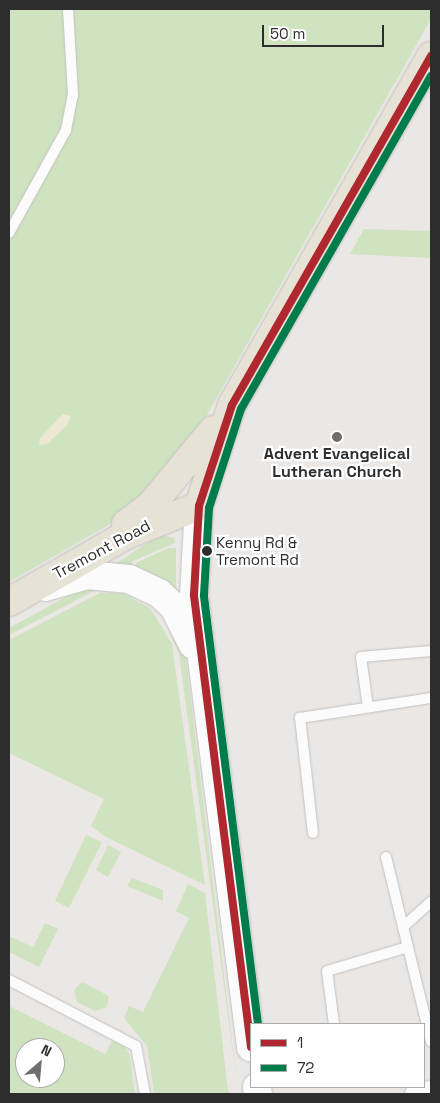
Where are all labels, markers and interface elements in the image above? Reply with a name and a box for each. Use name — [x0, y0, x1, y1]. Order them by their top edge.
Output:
scale bar — [265, 15, 388, 47]
text: 50 m — [270, 24, 305, 43]
marker: Advent Evangelical Lutheran Church — [331, 431, 343, 443]
place label: Advent Evangelical Lutheran Church — [264, 444, 410, 482]
street label: Tremont Road — [50, 516, 154, 584]
place label: Kenny Rd & Tremont Rd — [216, 533, 299, 568]
marker: Kenny Rd & Tremont Rd — [202, 546, 212, 556]
legend — [250, 1023, 425, 1088]
text: 1 — [297, 1033, 303, 1052]
north arrow — [15, 1038, 65, 1088]
text: N — [38, 1040, 55, 1061]
text: 72 — [297, 1058, 314, 1077]

